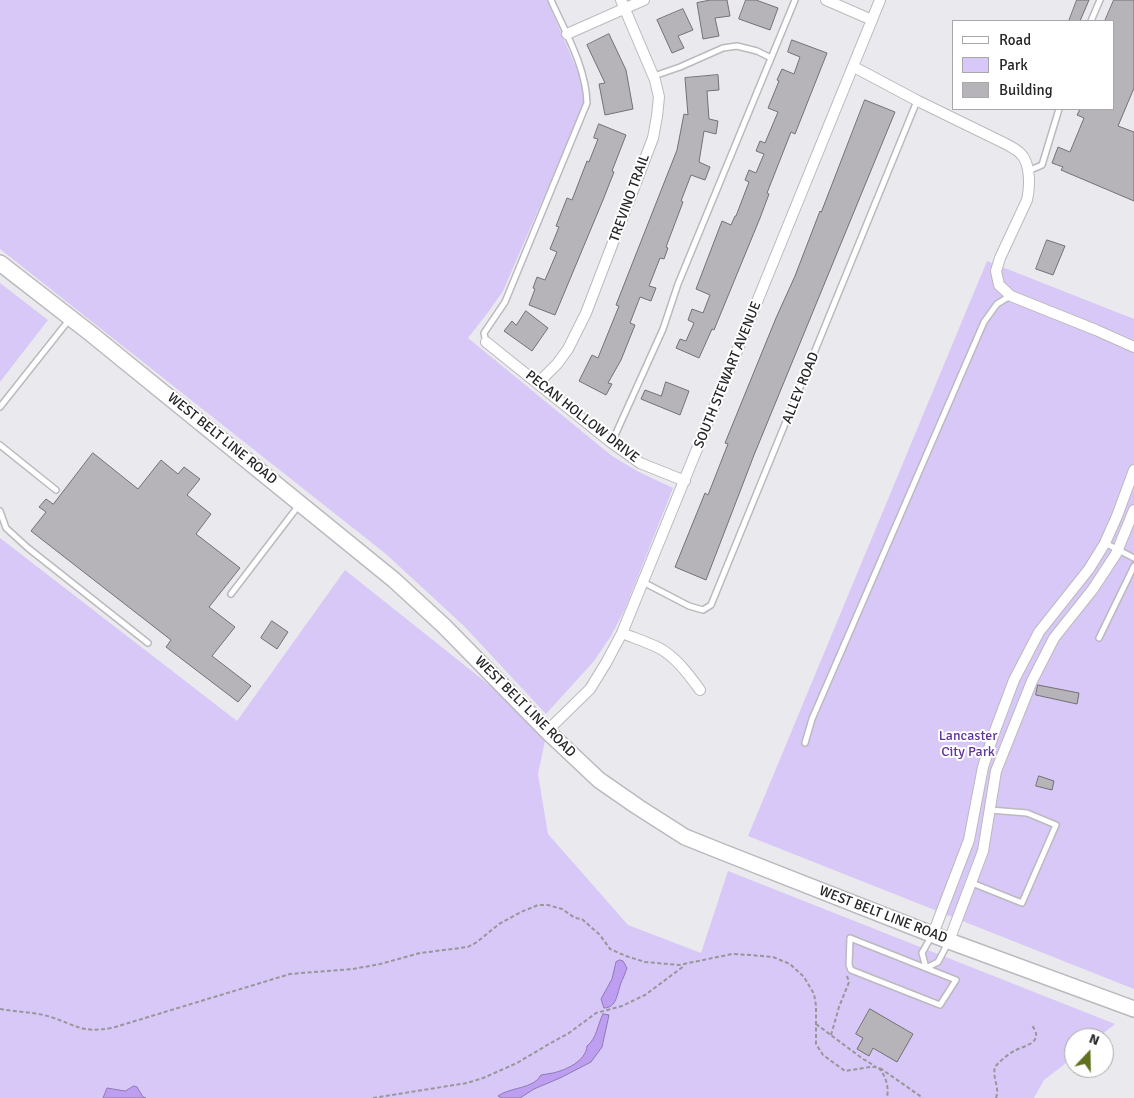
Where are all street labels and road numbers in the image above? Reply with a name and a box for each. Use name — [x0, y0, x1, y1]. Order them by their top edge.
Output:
street label: TREVINO TRAIL — [606, 152, 654, 244]
street label: SOUTH STEWART AVENUE — [691, 299, 765, 451]
street label: ALLEY ROAD — [779, 350, 823, 426]
street label: PECAN HOLLOW DRIVE — [522, 367, 642, 467]
street label: WEST BELT LINE ROAD — [164, 390, 280, 488]
street label: WEST BELT LINE ROAD — [471, 653, 579, 761]
street label: WEST BELT LINE ROAD — [817, 883, 949, 947]

